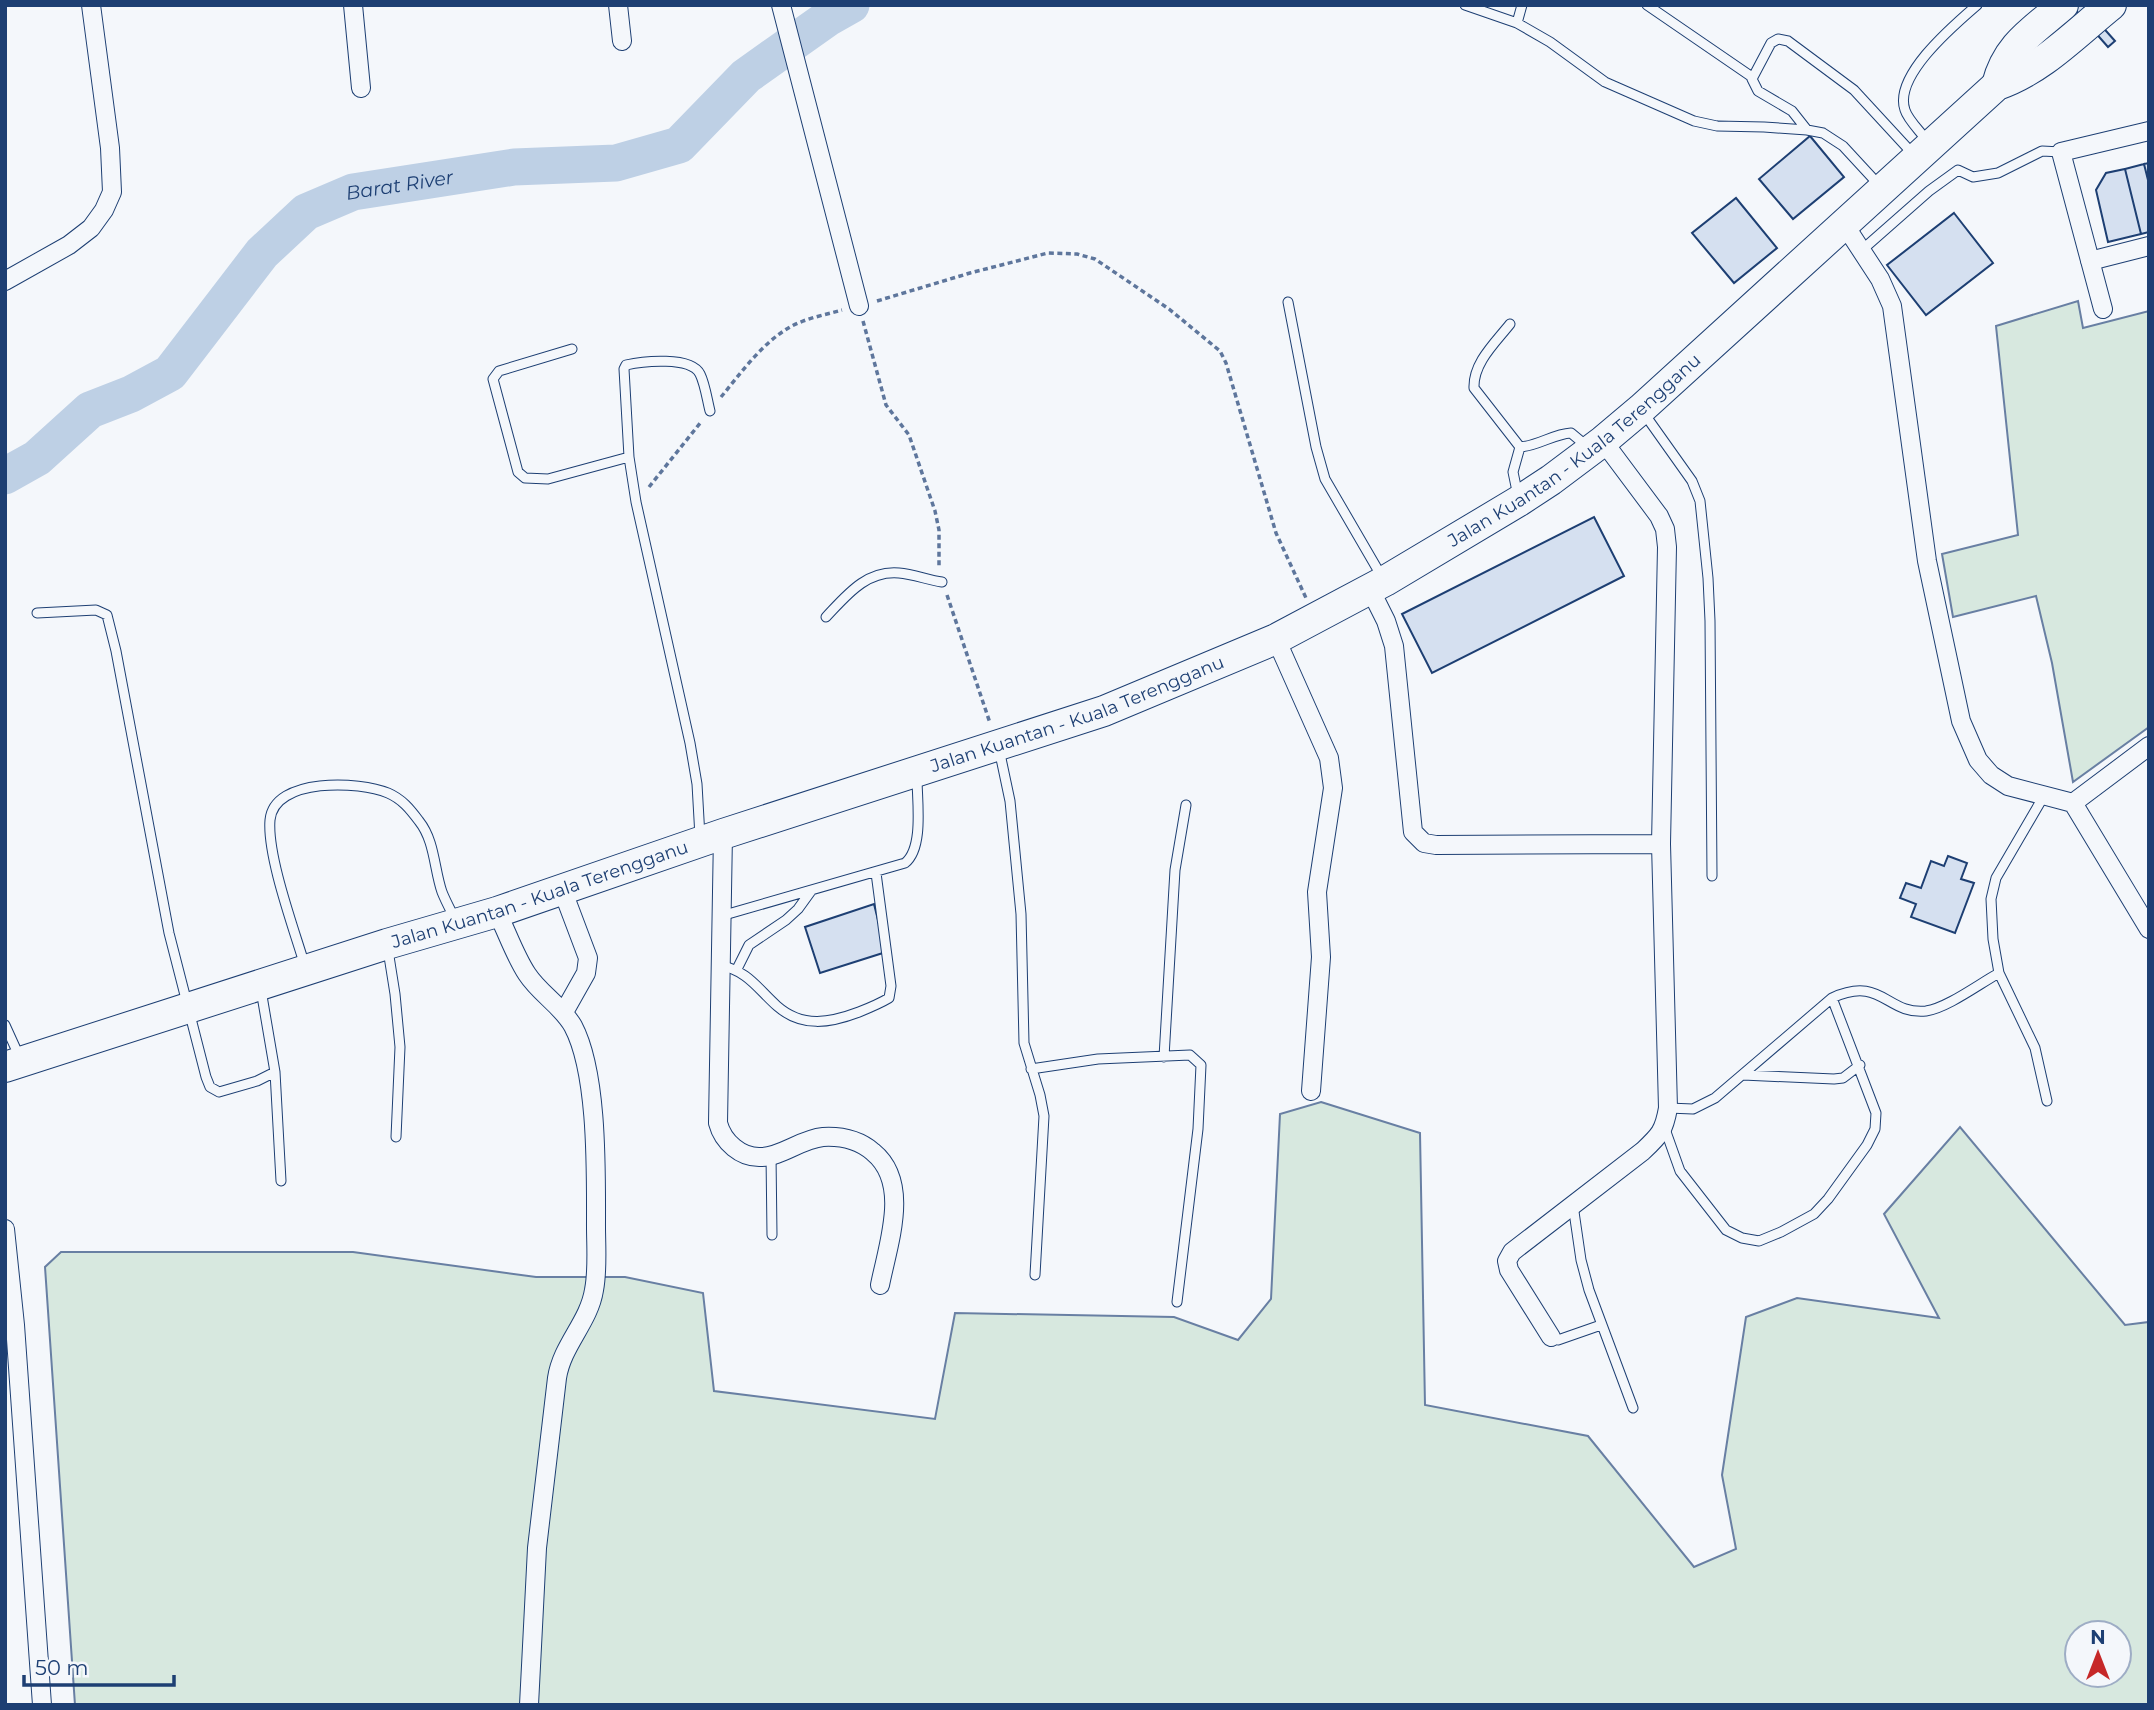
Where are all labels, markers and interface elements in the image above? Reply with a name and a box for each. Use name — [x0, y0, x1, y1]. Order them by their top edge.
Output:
water label: Barat River — [344, 165, 455, 204]
street label: Jalan Kuantan - Kuala Terengganu — [1443, 349, 1705, 552]
street label: Jalan Kuantan - Kuala Terengganu — [927, 651, 1227, 778]
street label: Jalan Kuantan - Kuala Terengganu — [388, 836, 691, 953]
north arrow — [2063, 1619, 2133, 1689]
text: N — [2090, 1626, 2106, 1649]
scale bar — [24, 1644, 175, 1688]
text: 50 m — [35, 1655, 89, 1680]

